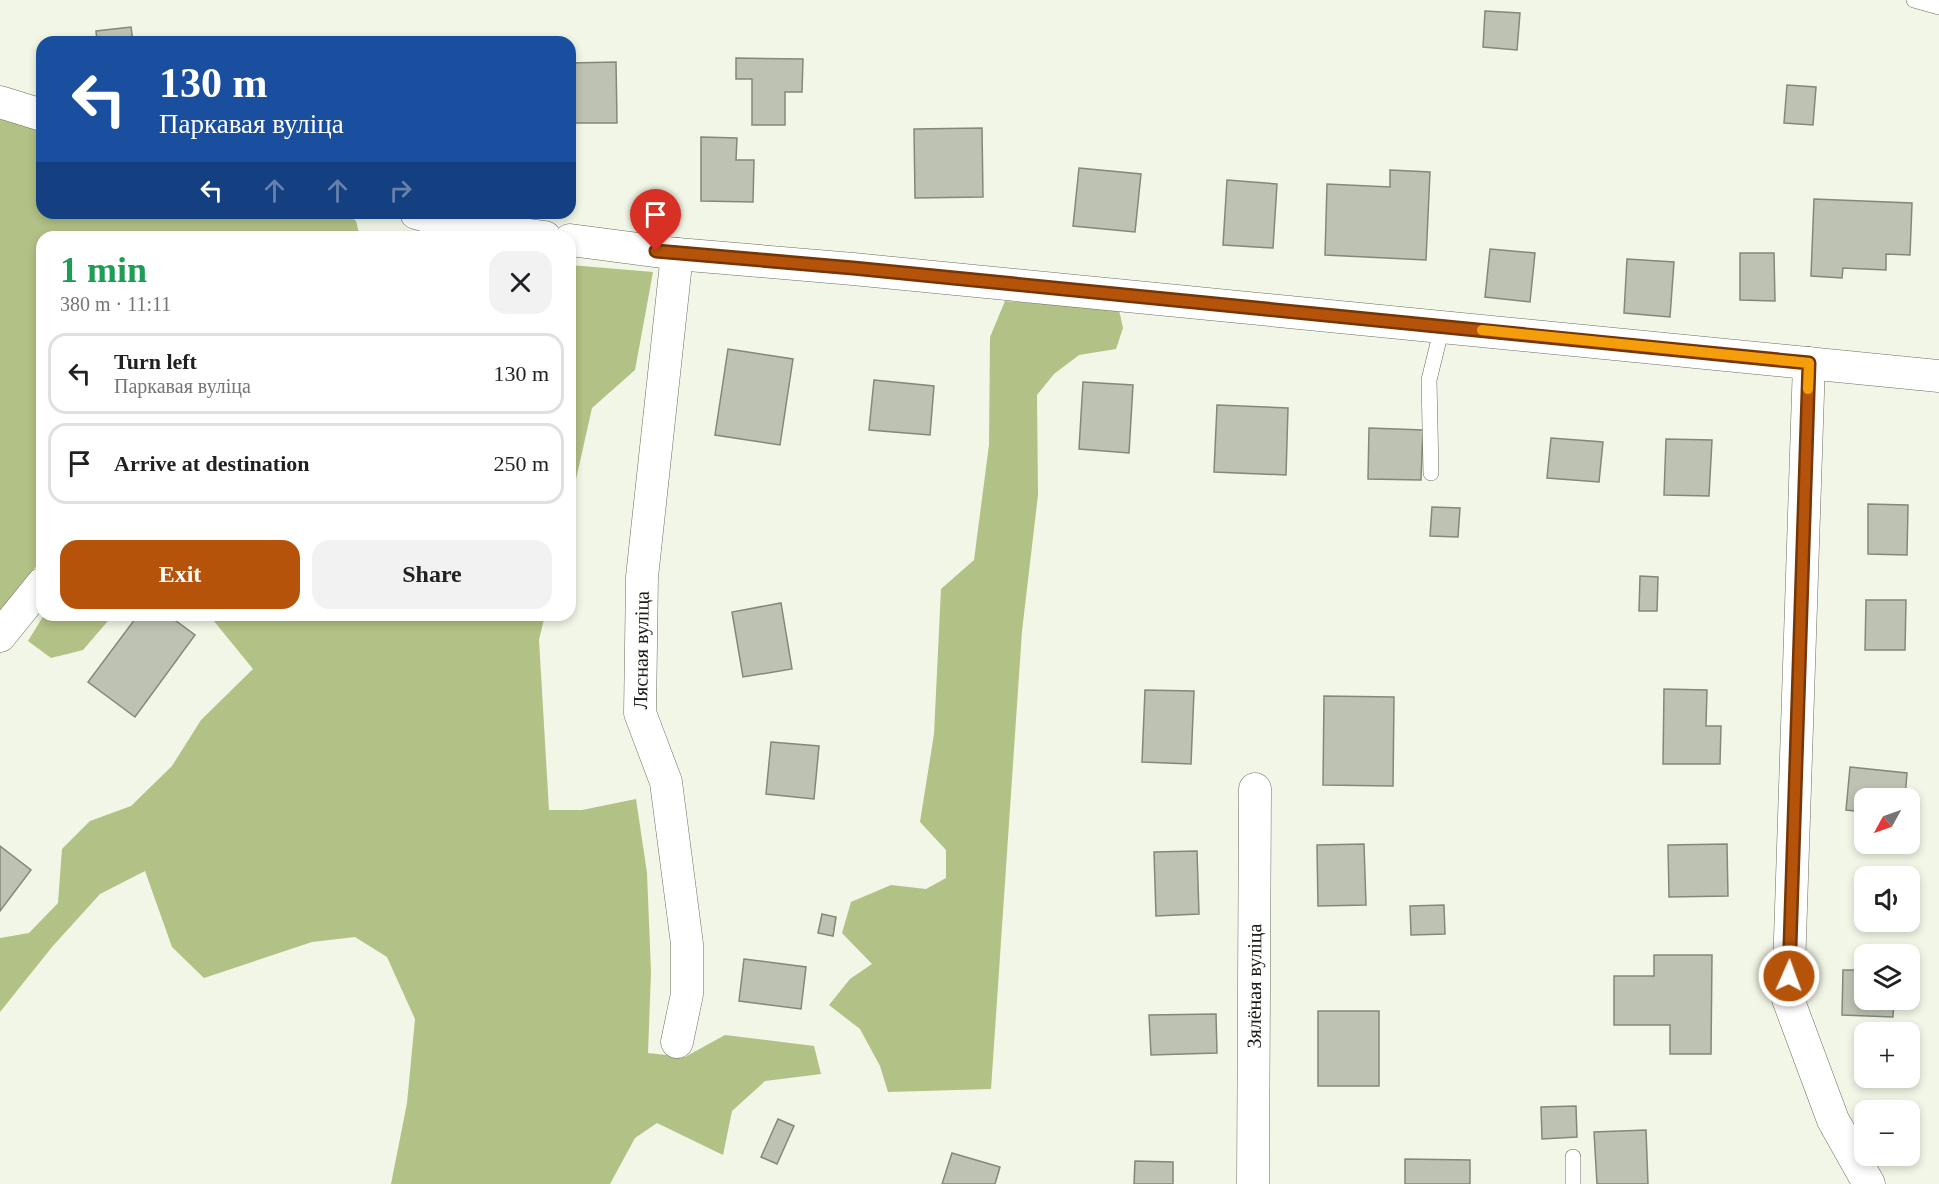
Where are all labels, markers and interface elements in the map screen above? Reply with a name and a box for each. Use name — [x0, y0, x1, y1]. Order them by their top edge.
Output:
icon: left — [60, 60, 138, 138]
text: 130 m — [159, 60, 268, 106]
text: Паркавая вуліца — [159, 109, 344, 139]
icon: left — [195, 174, 228, 207]
icon: ahead — [258, 174, 291, 207]
icon: ahead — [321, 174, 354, 207]
icon: right — [384, 174, 417, 207]
pin — [630, 189, 681, 251]
icon: arrive — [639, 198, 672, 231]
text: 1 min — [60, 250, 147, 290]
button: close — [489, 251, 552, 314]
text: 380 m · 11:11 — [60, 293, 171, 315]
text: Turn left — [114, 349, 197, 374]
icon: left — [63, 357, 96, 390]
text: 130 m — [493, 361, 549, 386]
text: Паркавая вуліца — [114, 375, 251, 397]
icon: arrive — [63, 447, 96, 480]
text: Arrive at destination — [114, 451, 310, 476]
text: 250 m — [493, 451, 549, 476]
button: Exit — [60, 540, 300, 609]
button: Share — [312, 540, 552, 609]
street label: Лясная вуліца — [629, 591, 654, 710]
north arrow — [1854, 788, 1920, 854]
map controls — [1854, 788, 1920, 1166]
button: sound — [1854, 866, 1920, 932]
street label: Зялёная вуліца — [1243, 923, 1266, 1049]
position arrow — [1757, 944, 1821, 1008]
button: layers — [1854, 944, 1920, 1010]
button: + — [1854, 1022, 1920, 1088]
button: − — [1854, 1100, 1920, 1166]

